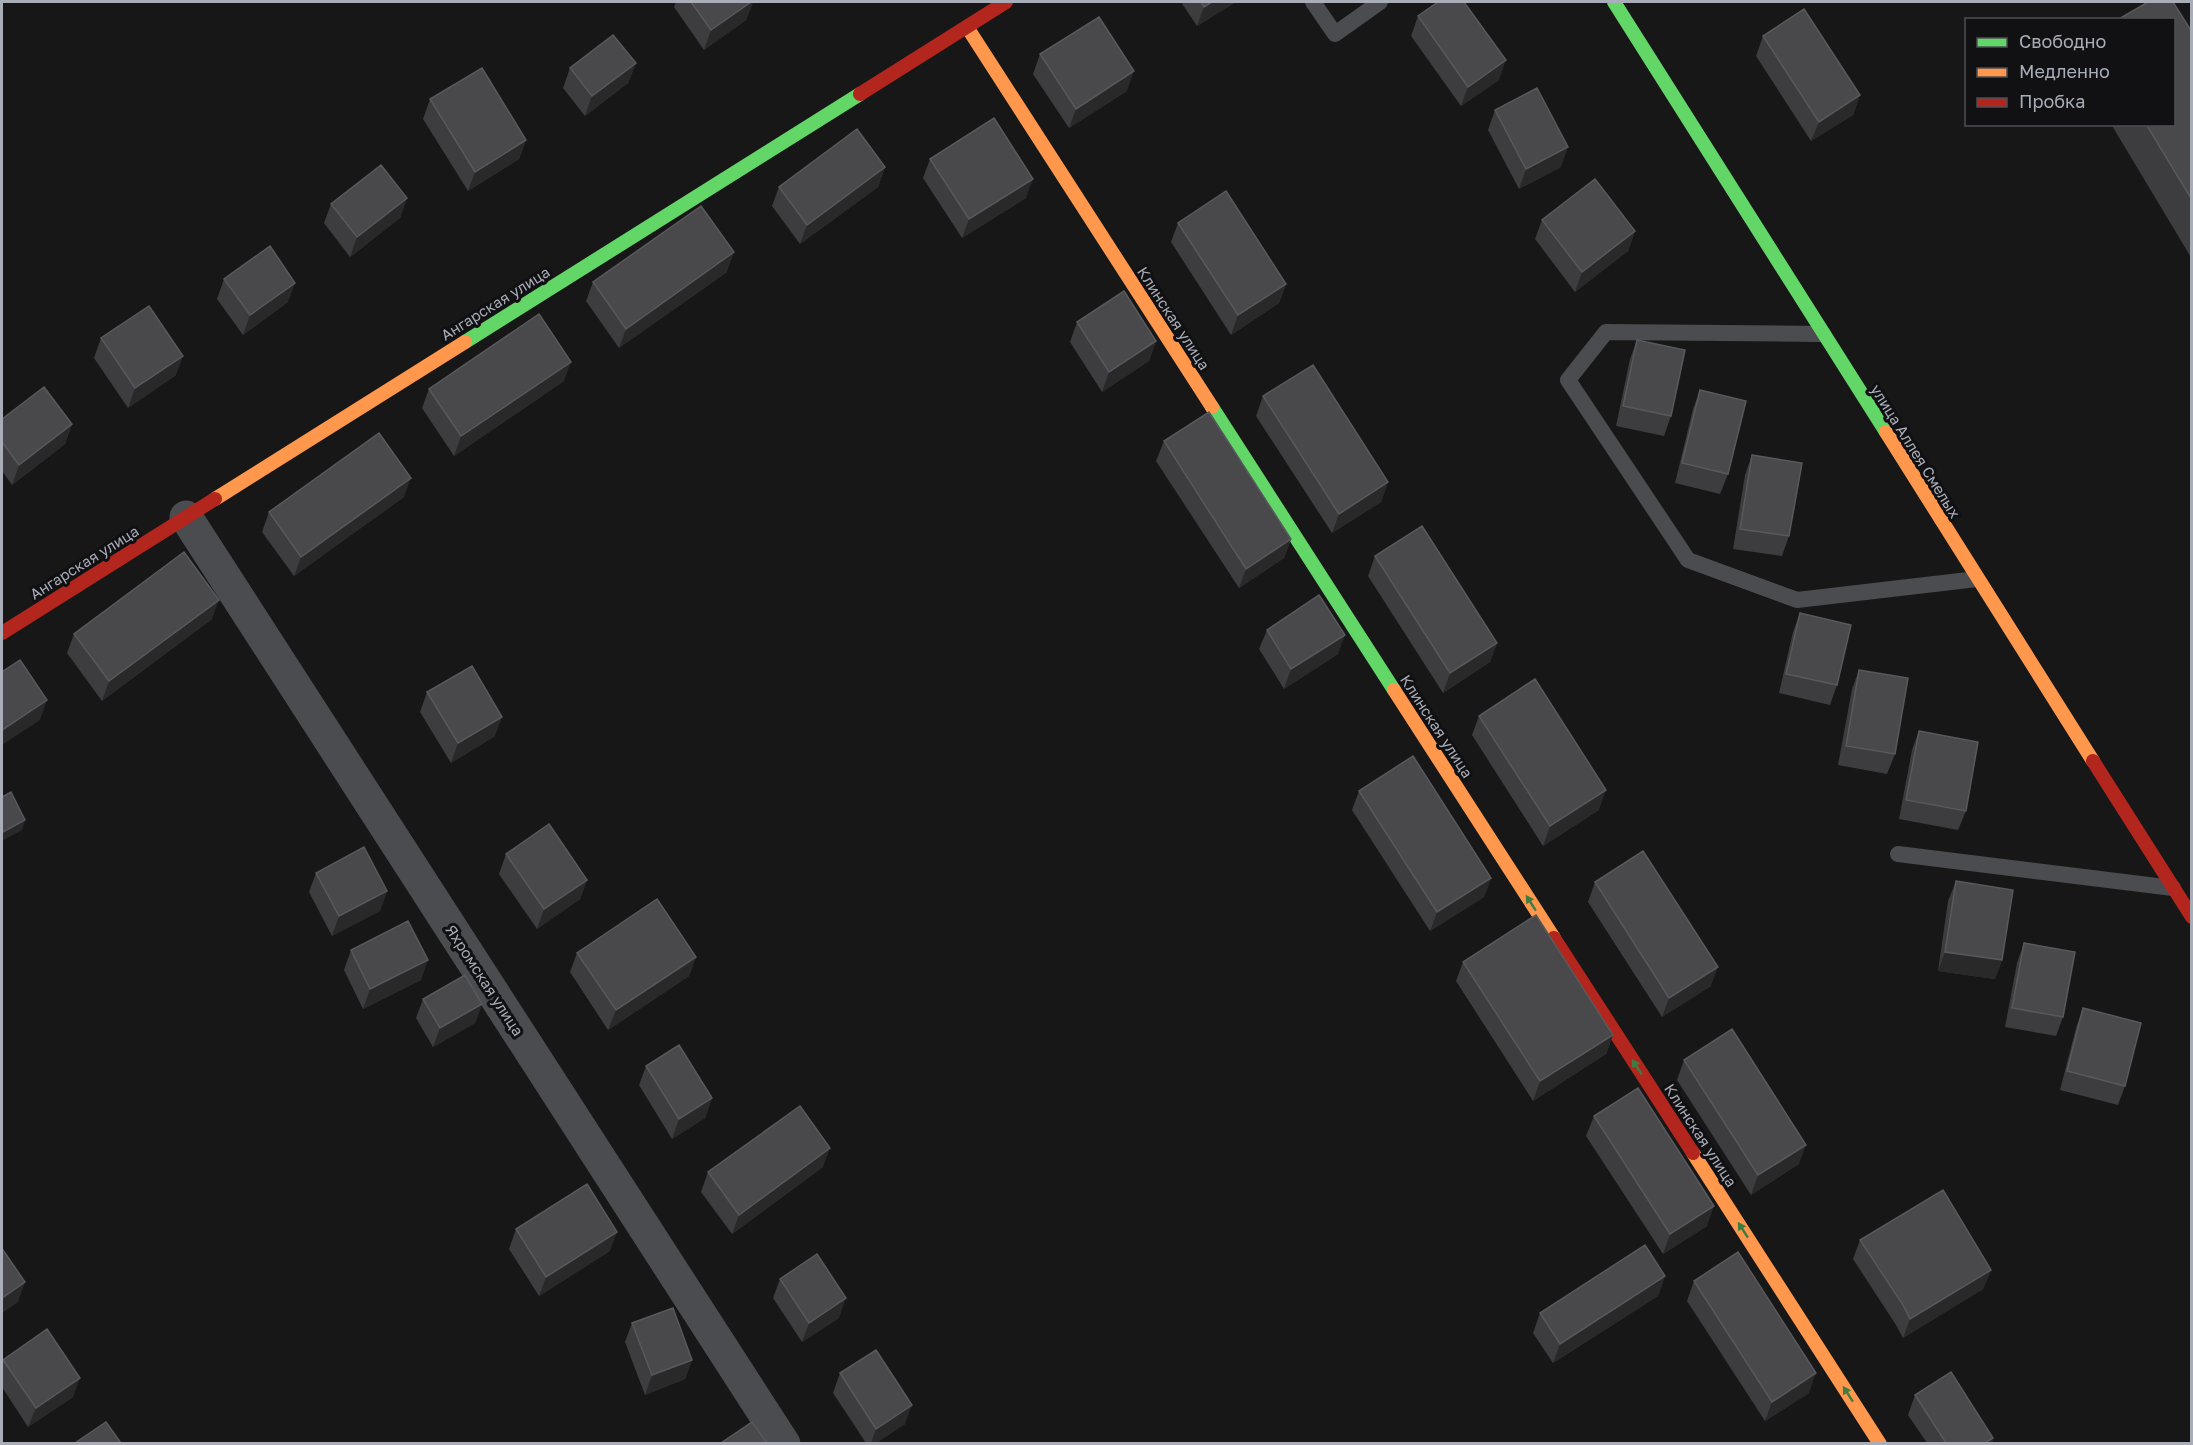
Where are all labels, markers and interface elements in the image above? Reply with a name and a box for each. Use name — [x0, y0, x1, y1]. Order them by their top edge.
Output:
legend — [1965, 18, 2175, 126]
text: Свободно — [2019, 30, 2106, 52]
text: Медленно — [2019, 60, 2110, 82]
text: Пробка — [2019, 90, 2085, 112]
street label: Ангарская улица — [437, 262, 553, 344]
street label: Клинская улица — [1134, 263, 1214, 373]
street label: улица Аллея Смелых — [1868, 381, 1964, 521]
street label: Ангарская улица — [26, 521, 142, 603]
street label: Клинская улица — [1397, 671, 1477, 781]
one-way arrow — [1526, 894, 1537, 911]
street label: Яхромская улица — [442, 921, 528, 1039]
one-way arrow — [1631, 1059, 1643, 1075]
street label: Клинская улица — [1661, 1080, 1741, 1190]
one-way arrow — [1737, 1222, 1748, 1239]
one-way arrow — [1843, 1386, 1854, 1403]

